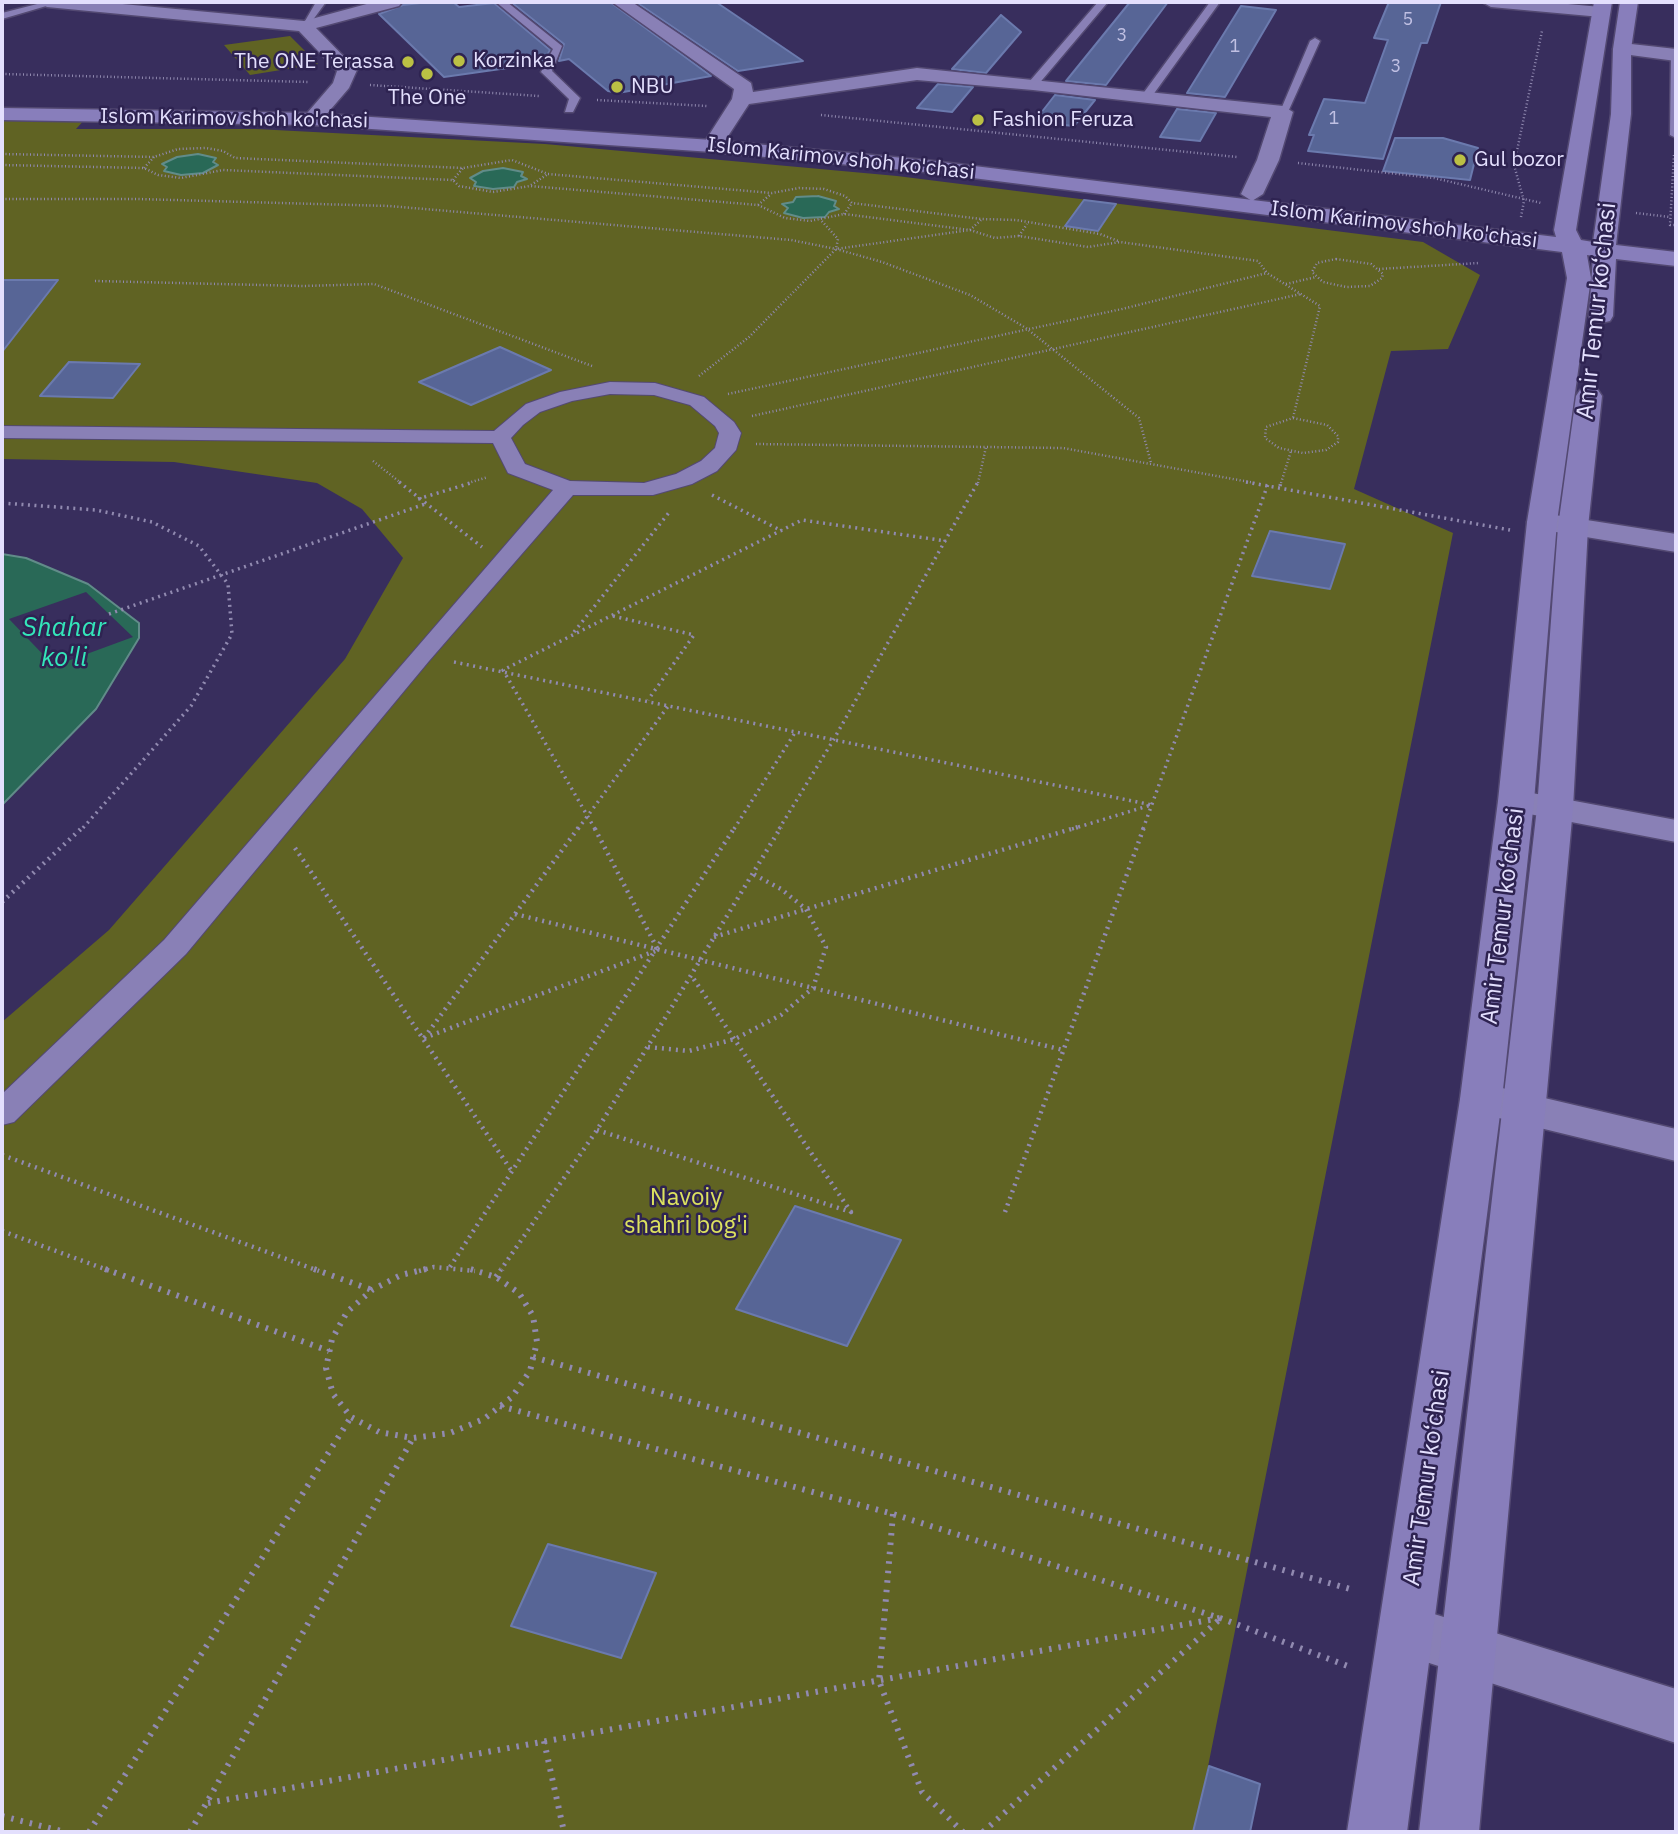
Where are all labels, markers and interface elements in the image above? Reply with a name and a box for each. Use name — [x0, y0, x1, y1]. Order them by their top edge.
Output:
house number: 5 — [1403, 9, 1413, 31]
house number: 3 — [1117, 25, 1127, 47]
house number: 1 — [1230, 36, 1240, 58]
place label: Korzinka — [473, 48, 554, 74]
place label: The ONE Terassa — [234, 49, 394, 75]
marker: Korzinka — [451, 53, 467, 69]
marker: The ONE Terassa — [400, 54, 416, 70]
house number: 3 — [1391, 56, 1401, 78]
marker: The One — [419, 66, 435, 82]
place label: NBU — [631, 74, 674, 100]
marker: NBU — [609, 79, 625, 95]
place label: The One — [388, 85, 466, 111]
street label: Islom Karimov shoh ko'chasi — [100, 104, 368, 134]
place label: Fashion Feruza — [992, 107, 1133, 133]
house number: 1 — [1329, 108, 1339, 130]
marker: Fashion Feruza — [970, 112, 986, 128]
street label: Islom Karimov shoh ko'chasi — [706, 132, 976, 186]
place label: Gul bozor — [1474, 147, 1564, 173]
marker: Gul bozor — [1452, 152, 1468, 168]
street label: Islom Karimov shoh ko'chasi — [1269, 196, 1539, 254]
street label: Amir Temur ko‘chasi — [1571, 201, 1623, 421]
water label: Shahar ko'li — [22, 612, 106, 674]
street label: Amir Temur ko‘chasi — [1475, 806, 1531, 1026]
park label: Navoiy shahri bog'i — [624, 1184, 748, 1240]
street label: Amir Temur ko‘chasi — [1398, 1368, 1456, 1588]

